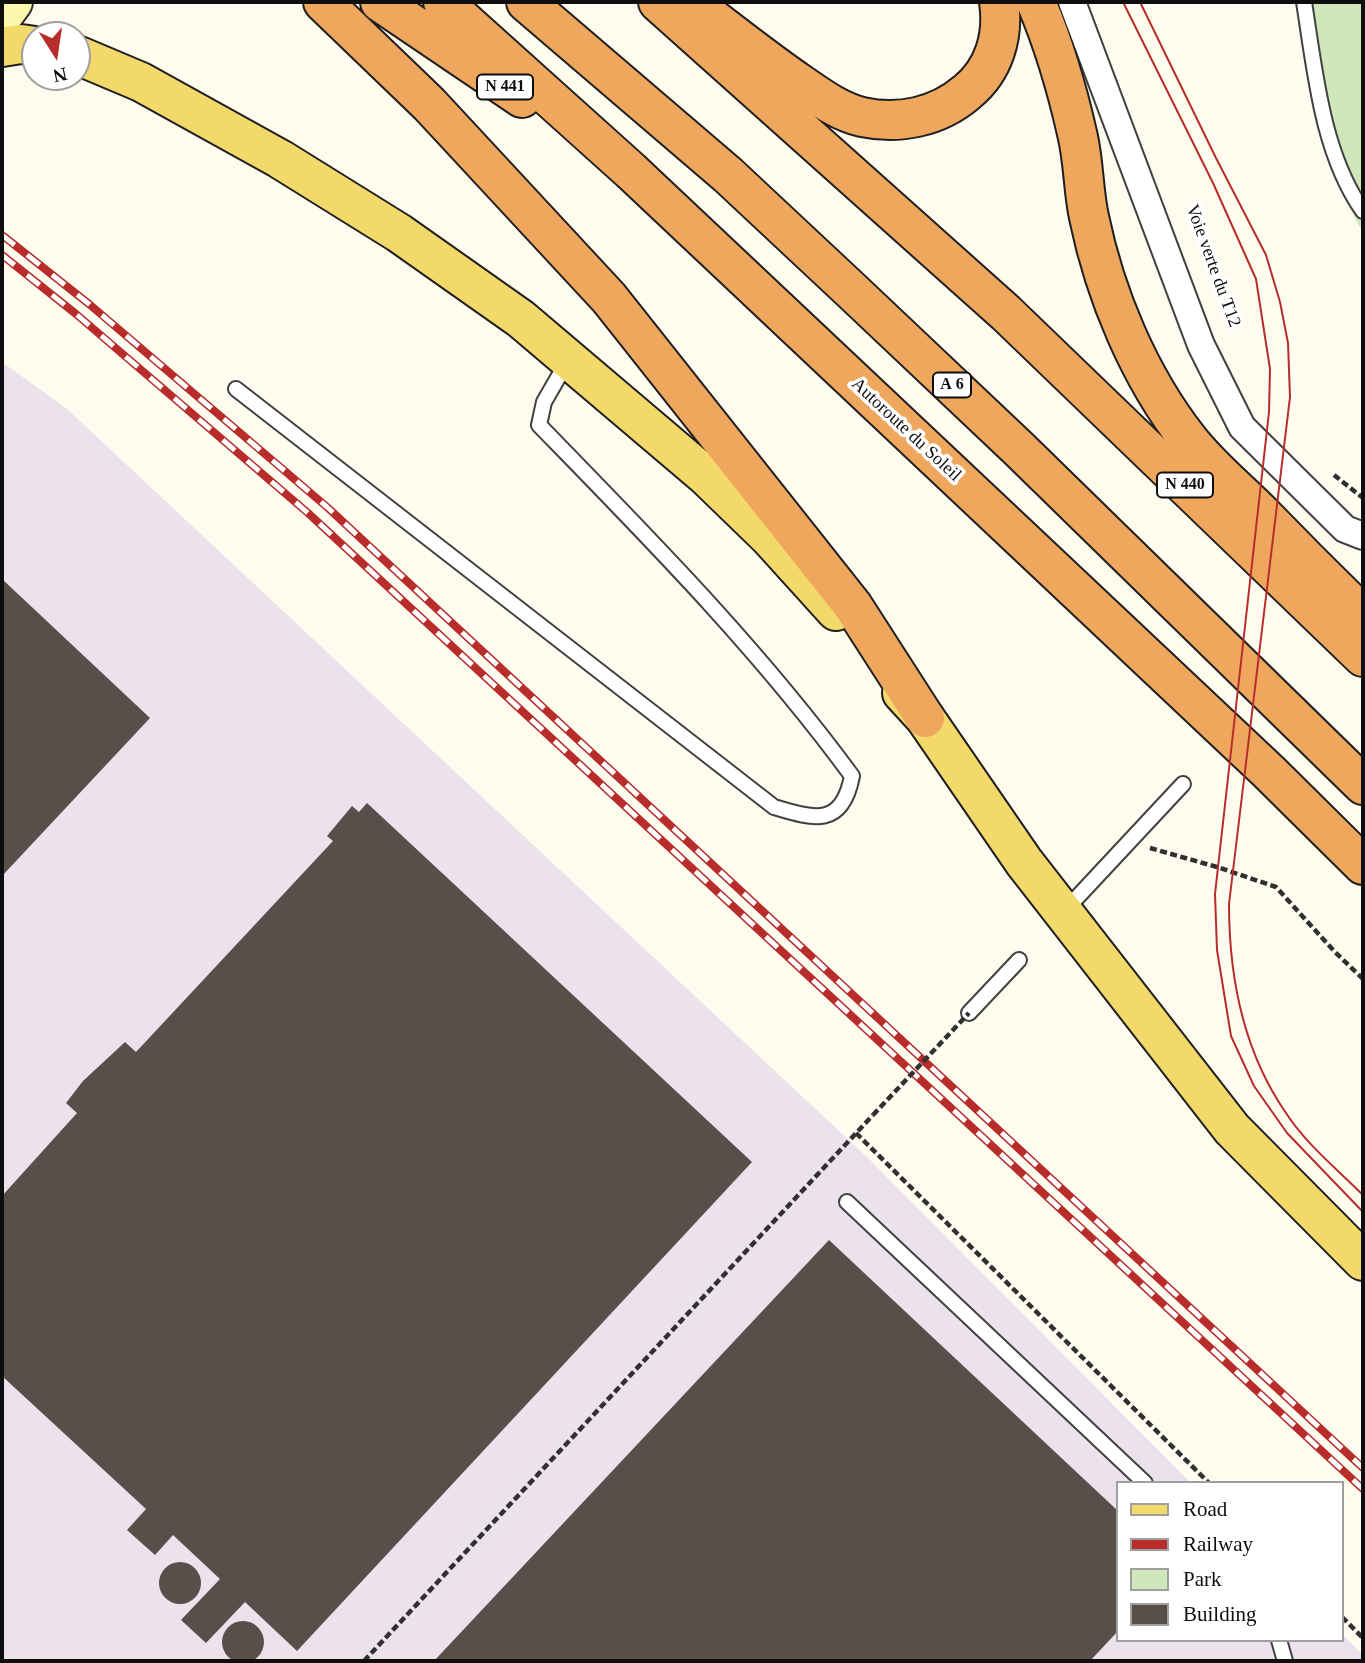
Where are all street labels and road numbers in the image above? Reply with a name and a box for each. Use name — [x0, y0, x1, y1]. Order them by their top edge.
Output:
road number: N 441 — [477, 74, 533, 100]
street label: Voie verte du T12 — [1181, 202, 1245, 330]
road number: A 6 — [933, 372, 971, 398]
street label: Autoroute du Soleil — [847, 374, 965, 486]
road number: N 440 — [1157, 472, 1213, 498]

